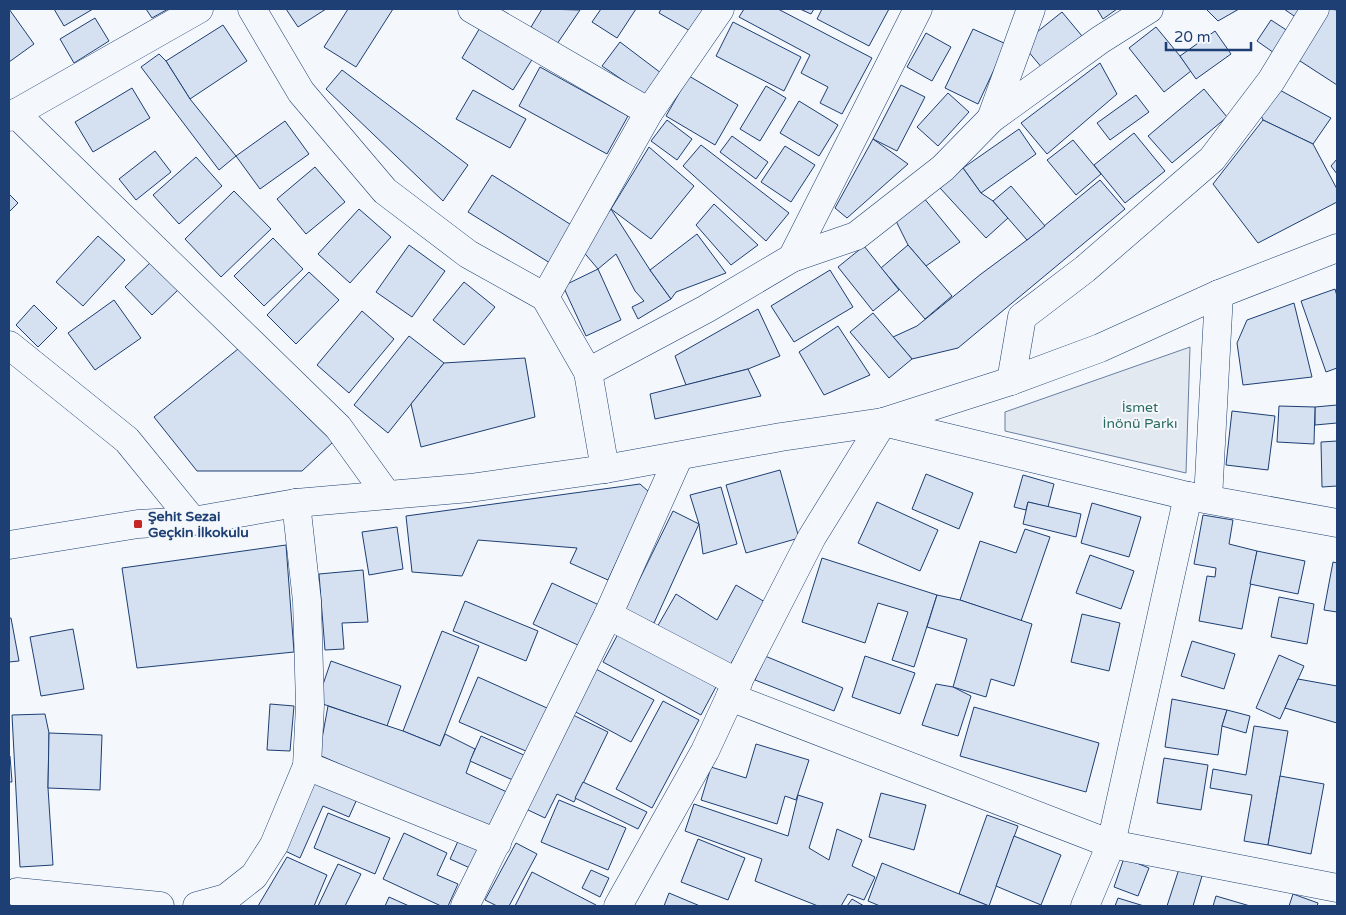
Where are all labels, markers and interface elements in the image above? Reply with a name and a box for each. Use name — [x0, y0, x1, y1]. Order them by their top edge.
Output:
scale bar — [1166, 20, 1251, 52]
text: 20 m — [1174, 28, 1211, 46]
park label: İsmet İnönü Parkı — [1103, 399, 1177, 432]
place label: Şehit Sezai Geçkin İlkokulu — [148, 508, 249, 541]
marker: Şehit Sezai Geçkin İlkokulu — [132, 518, 144, 530]

